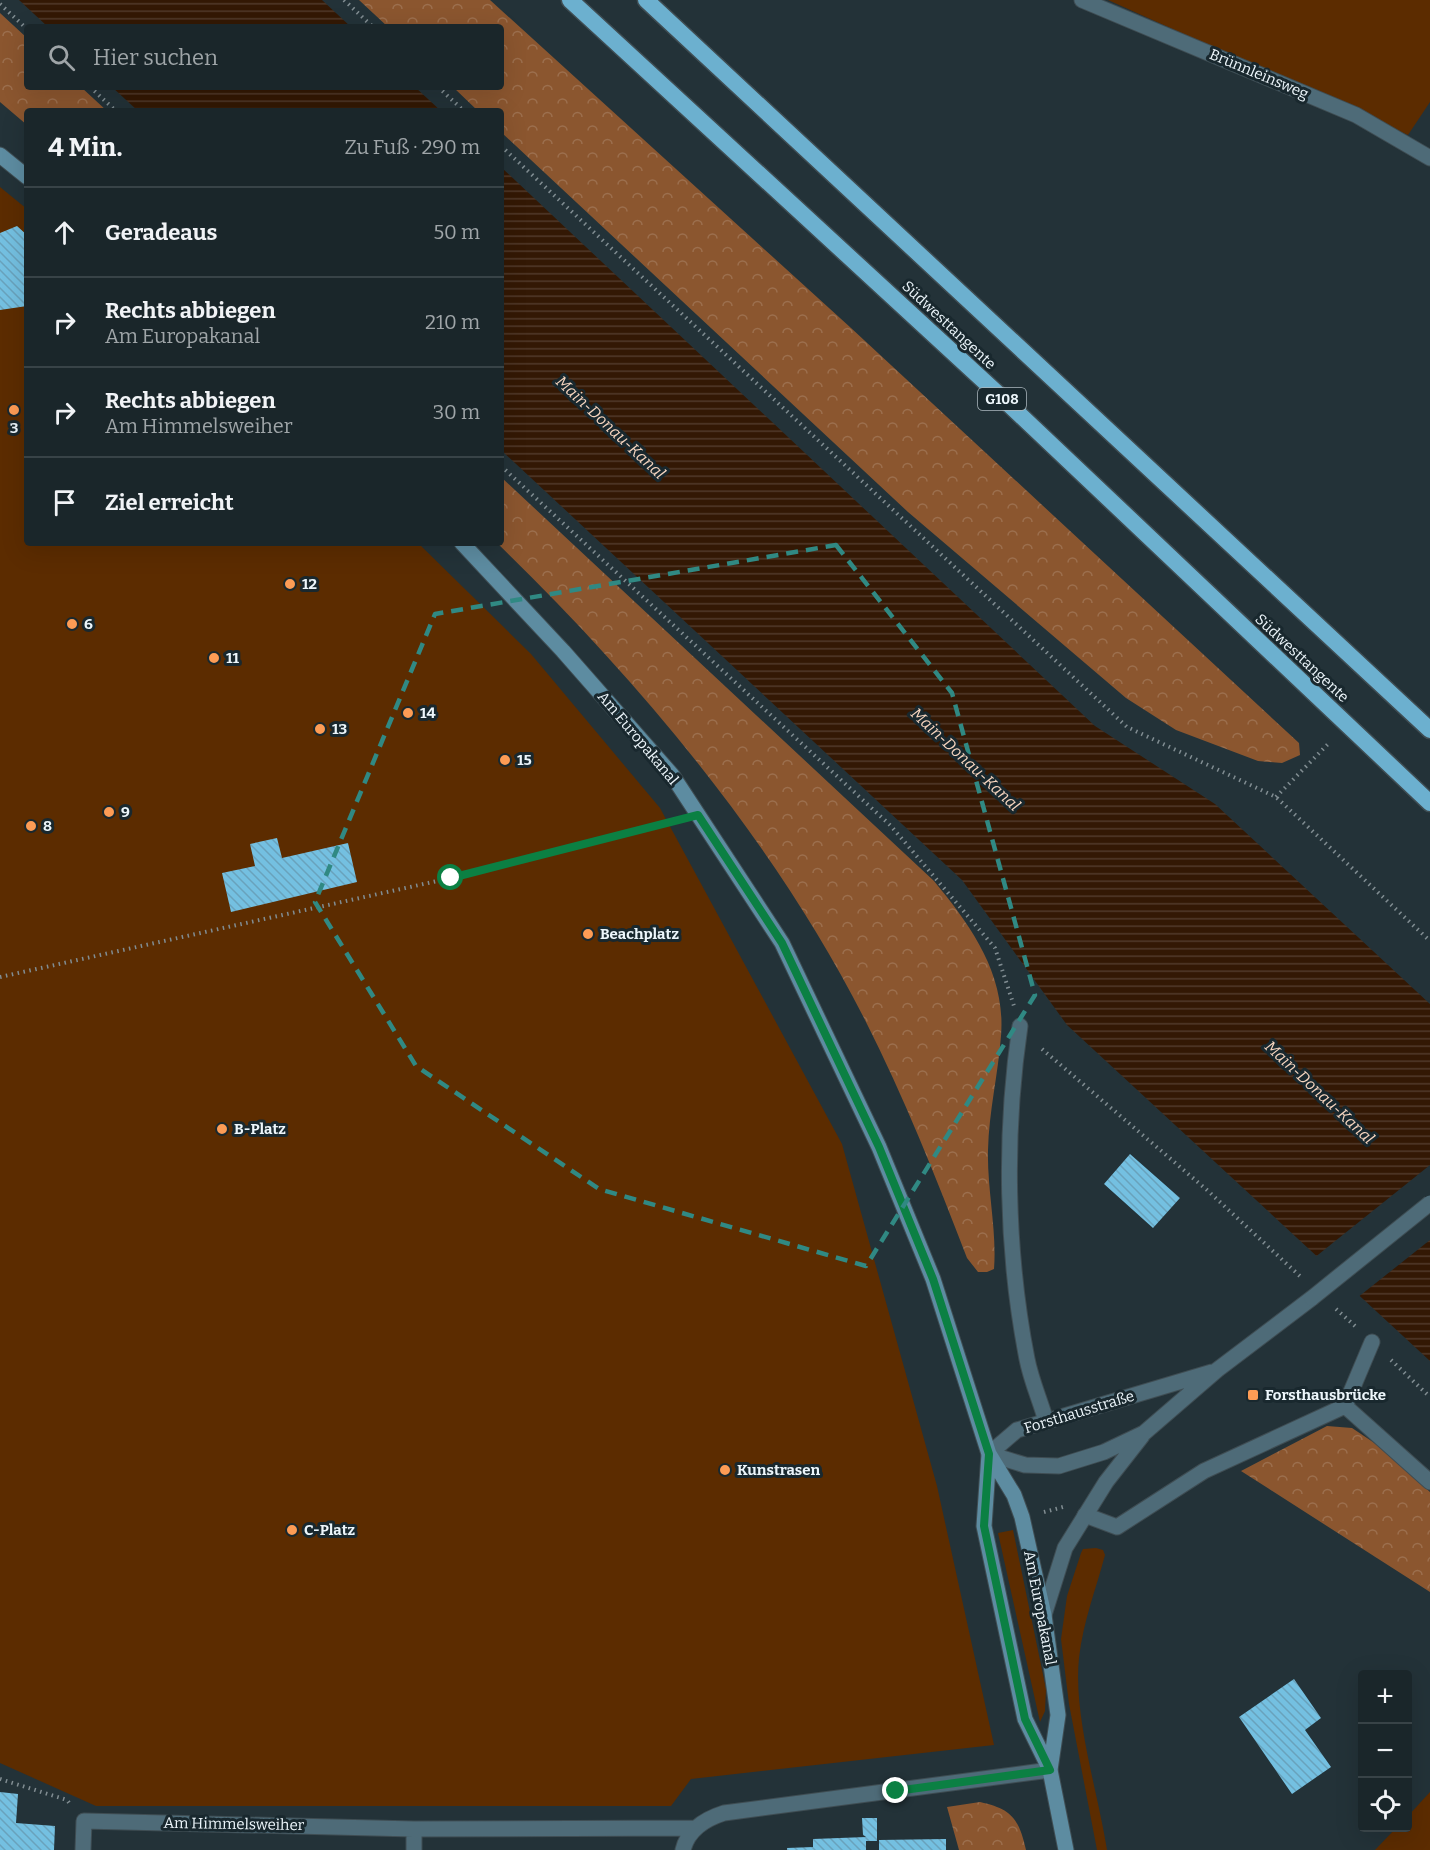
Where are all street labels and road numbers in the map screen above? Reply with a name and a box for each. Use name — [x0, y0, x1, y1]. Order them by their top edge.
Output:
street label: Brünnleinsweg — [1207, 45, 1311, 103]
street label: Südwesttangente — [898, 277, 1000, 373]
road number: G108 — [978, 388, 1026, 410]
street label: Südwesttangente — [1251, 610, 1353, 706]
street label: Am Europakanal — [594, 688, 682, 788]
street label: Forsthausstraße — [1022, 1387, 1136, 1437]
street label: Am Europakanal — [1020, 1549, 1060, 1667]
street label: Am Himmelsweiher — [164, 1814, 305, 1834]

